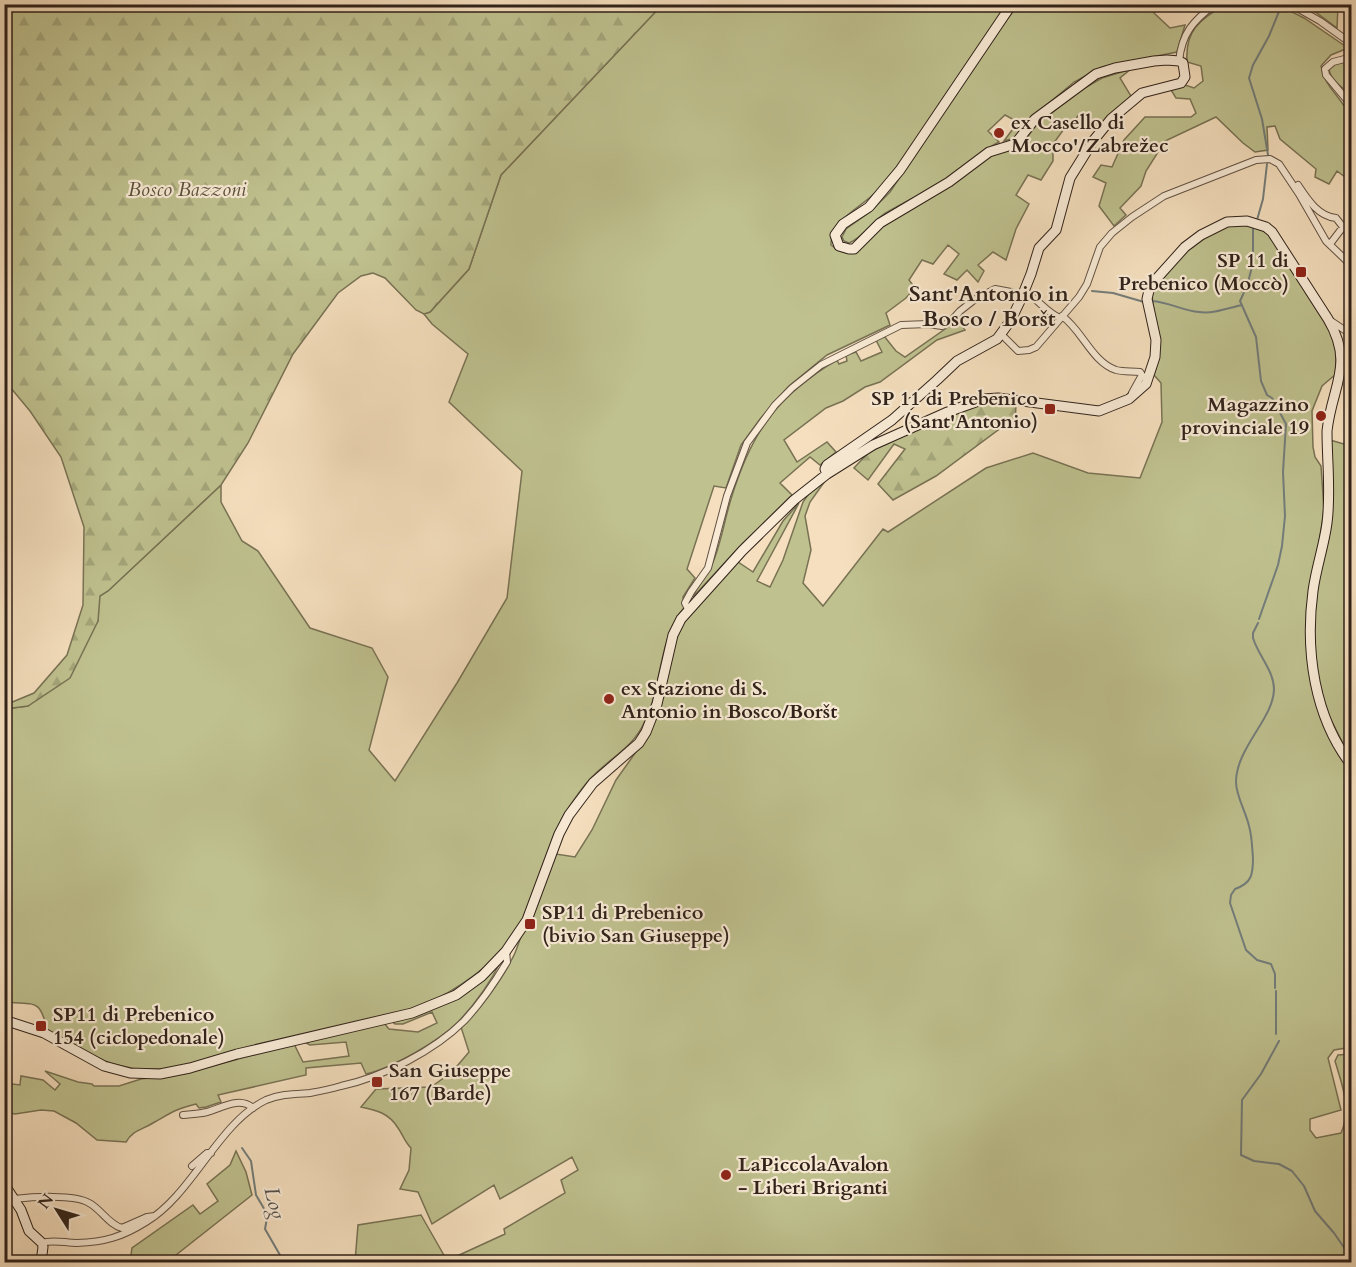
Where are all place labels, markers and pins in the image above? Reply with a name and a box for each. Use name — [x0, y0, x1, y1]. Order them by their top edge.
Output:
place label: ex Casello di Mocco'/Zabrežec — [1011, 109, 1169, 159]
marker: ex Casello di Mocco'/Zabrežec — [992, 126, 1006, 140]
place label: SP 11 di Prebenico (Moccò) — [1118, 247, 1289, 297]
marker: SP 11 di Prebenico (Moccò) — [1294, 265, 1308, 279]
place label: SP 11 di Prebenico (Sant'Antonio) — [871, 385, 1038, 435]
place label: Magazzino provinciale 19 — [1181, 391, 1309, 441]
marker: SP 11 di Prebenico (Sant'Antonio) — [1043, 402, 1057, 416]
marker: Magazzino provinciale 19 — [1314, 409, 1328, 423]
place label: ex Stazione di S. Antonio in Bosco/Boršt — [621, 675, 837, 725]
marker: ex Stazione di S. Antonio in Bosco/Boršt — [602, 692, 616, 706]
place label: SP11 di Prebenico (bivio San Giuseppe) — [542, 899, 730, 949]
marker: SP11 di Prebenico (bivio San Giuseppe) — [523, 917, 537, 931]
place label: SP11 di Prebenico 154 (ciclopedonale) — [53, 1001, 225, 1051]
marker: SP11 di Prebenico 154 (ciclopedonale) — [34, 1019, 48, 1033]
place label: San Giuseppe 167 (Barde) — [389, 1057, 511, 1107]
marker: San Giuseppe 167 (Barde) — [370, 1075, 384, 1089]
place label: LaPiccolaAvalon - Liberi Briganti — [738, 1151, 889, 1201]
marker: LaPiccolaAvalon - Liberi Briganti — [719, 1168, 733, 1182]

